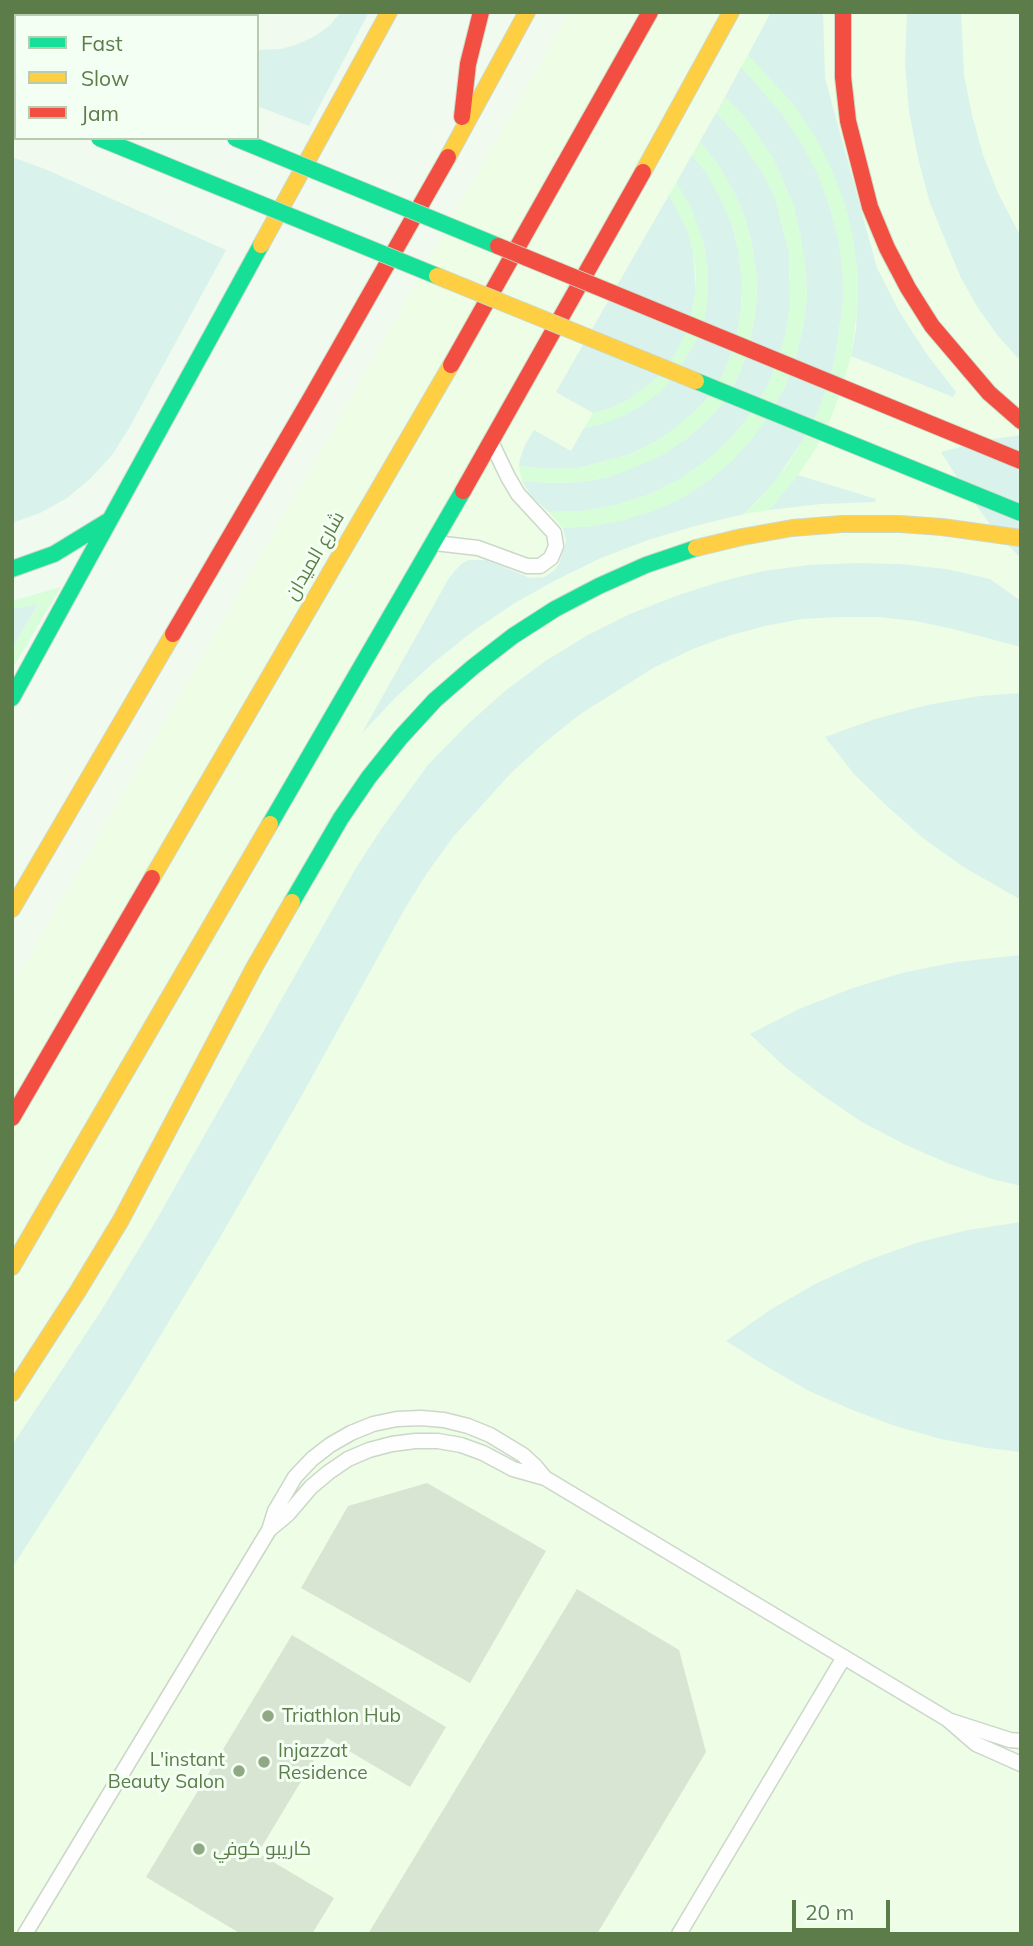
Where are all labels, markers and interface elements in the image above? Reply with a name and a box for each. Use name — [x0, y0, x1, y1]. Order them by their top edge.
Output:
legend — [14, 14, 259, 140]
text: Fast — [81, 30, 123, 56]
text: Slow — [81, 65, 129, 91]
text: Jam — [81, 100, 119, 126]
street label: شارع الميدان — [281, 508, 349, 604]
place label: Triathlon Hub — [282, 1705, 401, 1727]
marker: Triathlon Hub — [260, 1708, 276, 1724]
place label: Injazzat Residence — [278, 1740, 368, 1784]
place label: L'instant Beauty Salon — [108, 1749, 225, 1793]
marker: Injazzat Residence — [256, 1754, 272, 1770]
marker: L'instant Beauty Salon — [231, 1763, 247, 1779]
place label: كاريبو كوفي — [213, 1838, 311, 1860]
marker: كاريبو كوفي — [191, 1841, 207, 1857]
scale bar — [795, 1886, 893, 1930]
text: 20 m — [805, 1899, 854, 1925]

